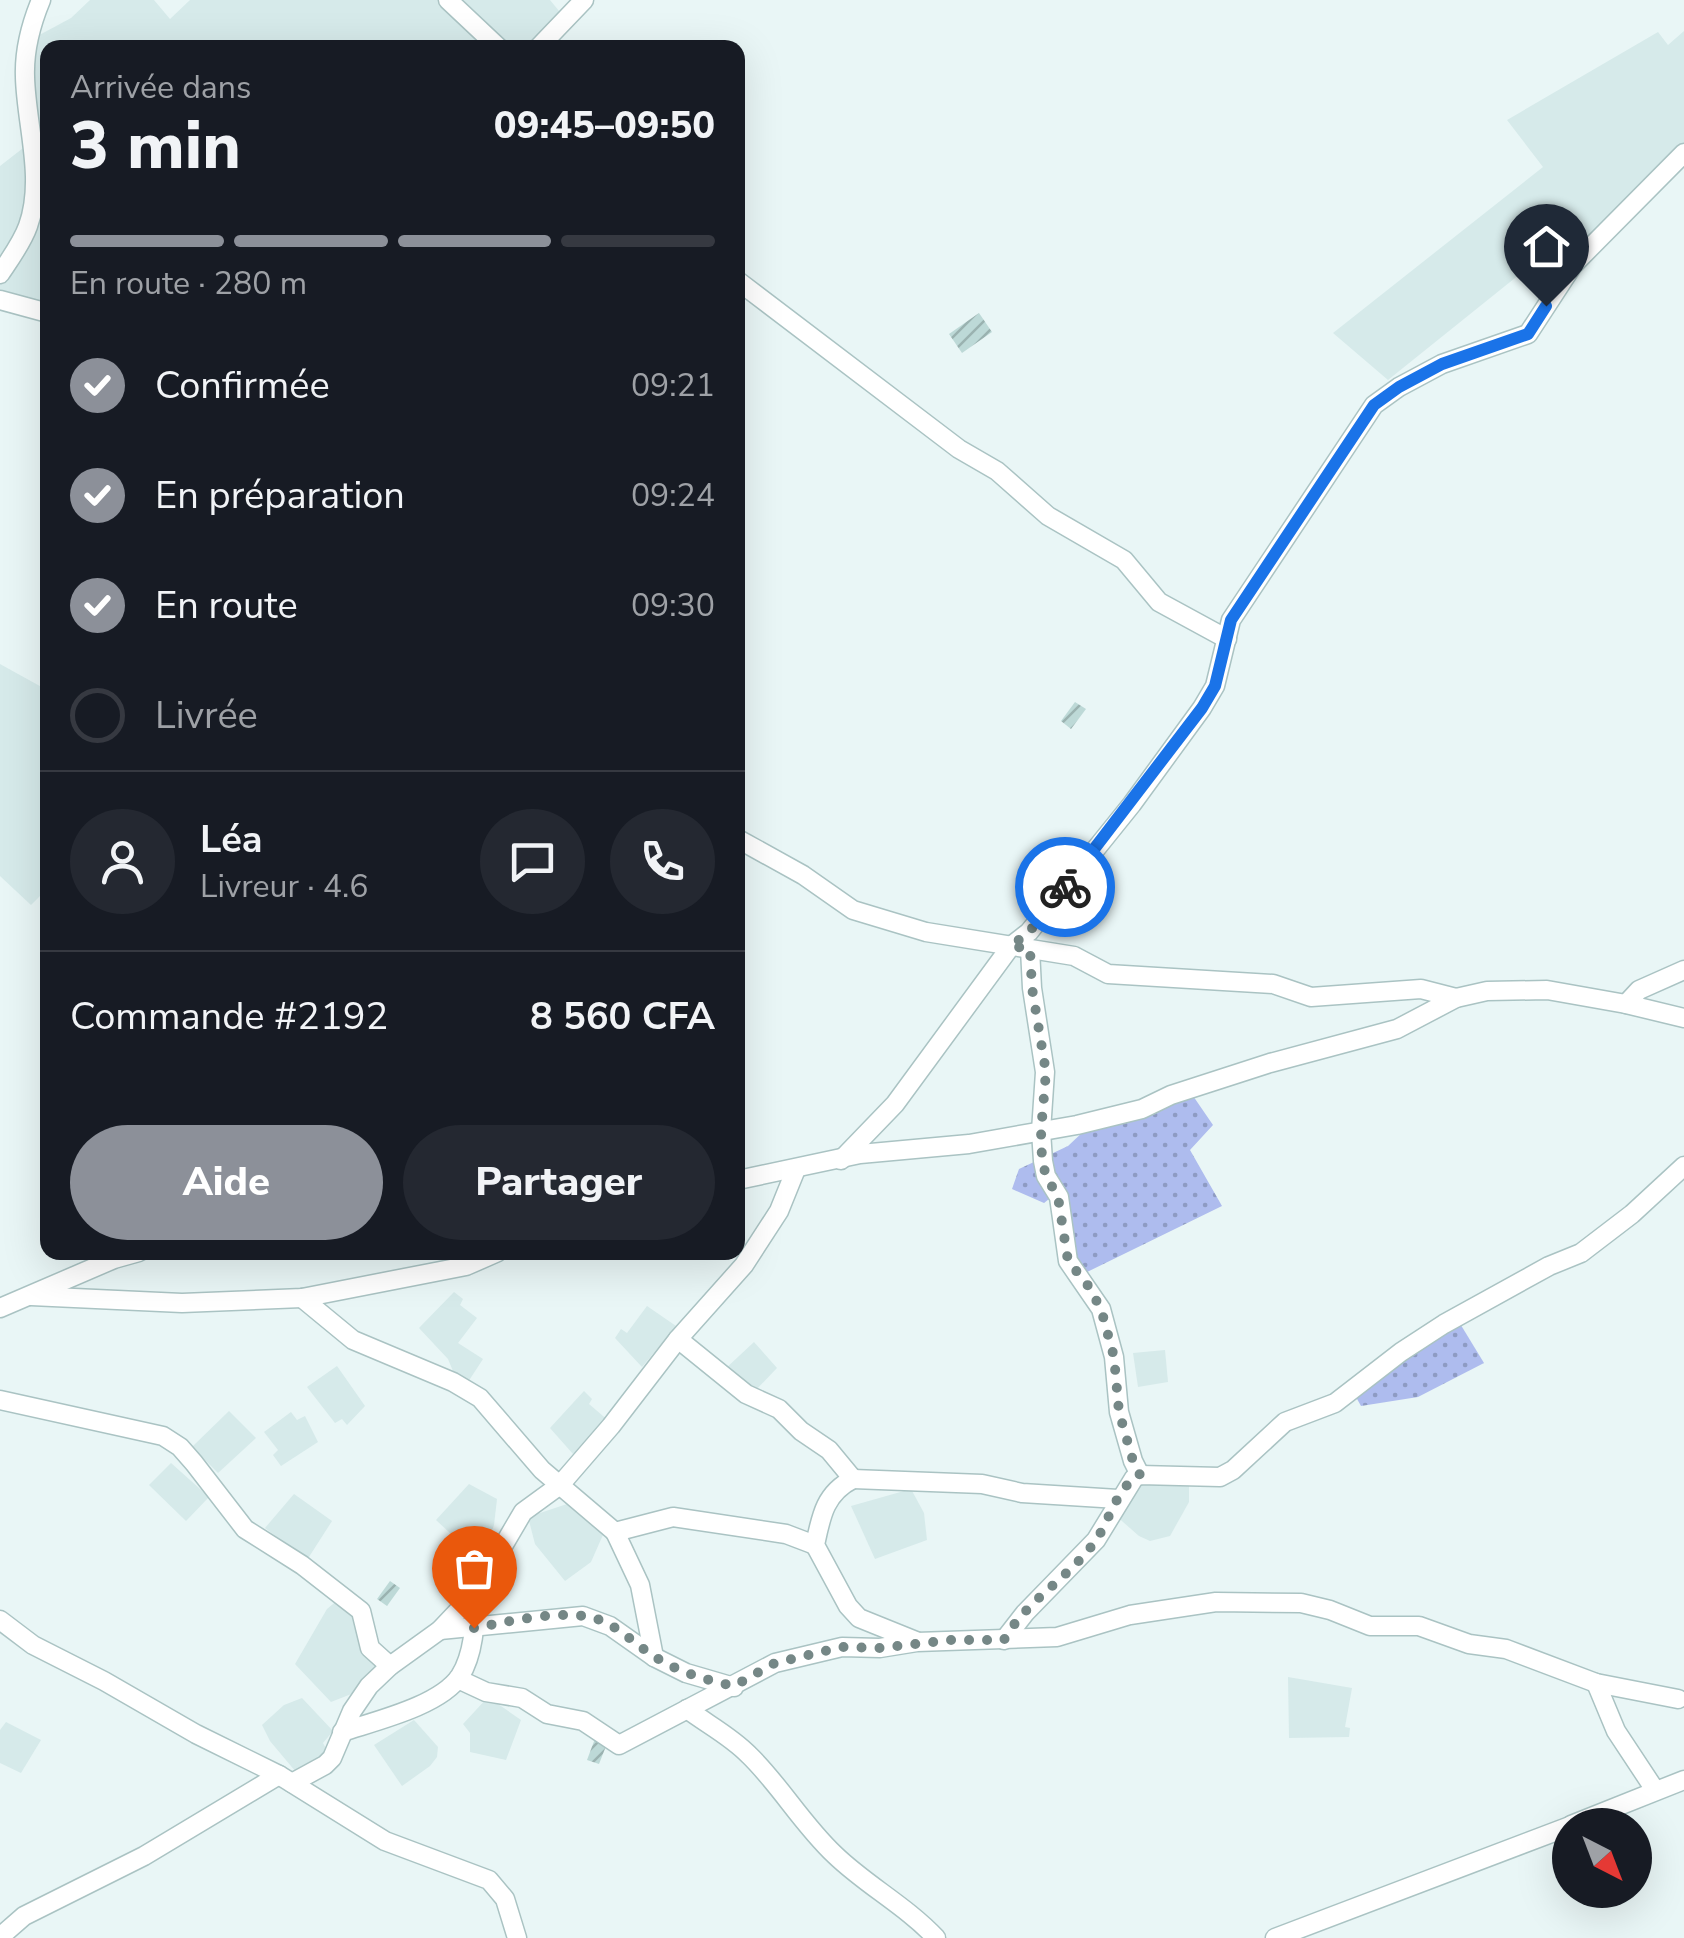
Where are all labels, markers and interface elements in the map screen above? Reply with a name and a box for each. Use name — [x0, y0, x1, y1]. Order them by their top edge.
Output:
text: Arrivée dans — [70, 66, 251, 109]
text: 09:45–09:50 — [494, 100, 715, 151]
text: 3 min — [70, 102, 241, 191]
pin — [1504, 204, 1589, 307]
icon: home — [1519, 219, 1574, 274]
text: En route · 280 m — [70, 262, 307, 305]
icon: check — [70, 358, 125, 413]
text: Confirmée — [155, 360, 330, 411]
text: 09:21 — [631, 364, 715, 407]
icon: check — [70, 468, 125, 523]
text: En préparation — [155, 470, 405, 521]
text: 09:24 — [631, 474, 715, 517]
icon: check — [70, 578, 125, 633]
text: En route — [155, 580, 298, 631]
text: 09:30 — [631, 584, 715, 627]
text: Livrée — [155, 690, 258, 741]
button: person — [70, 809, 175, 914]
button: chat — [480, 809, 585, 914]
button: phone — [610, 809, 715, 914]
text: Léa — [200, 814, 263, 865]
courier — [1015, 837, 1115, 937]
icon: bike — [1038, 860, 1093, 915]
text: Livreur · 4.6 — [200, 865, 368, 908]
text: Commande #2192 — [70, 991, 388, 1042]
text: 8 560 CFA — [530, 991, 715, 1042]
button: Aide — [70, 1125, 383, 1240]
button: Partager — [403, 1125, 715, 1240]
pin — [432, 1526, 517, 1629]
icon: bag — [447, 1541, 502, 1596]
north arrow — [1552, 1808, 1652, 1908]
map controls — [1552, 1808, 1652, 1908]

